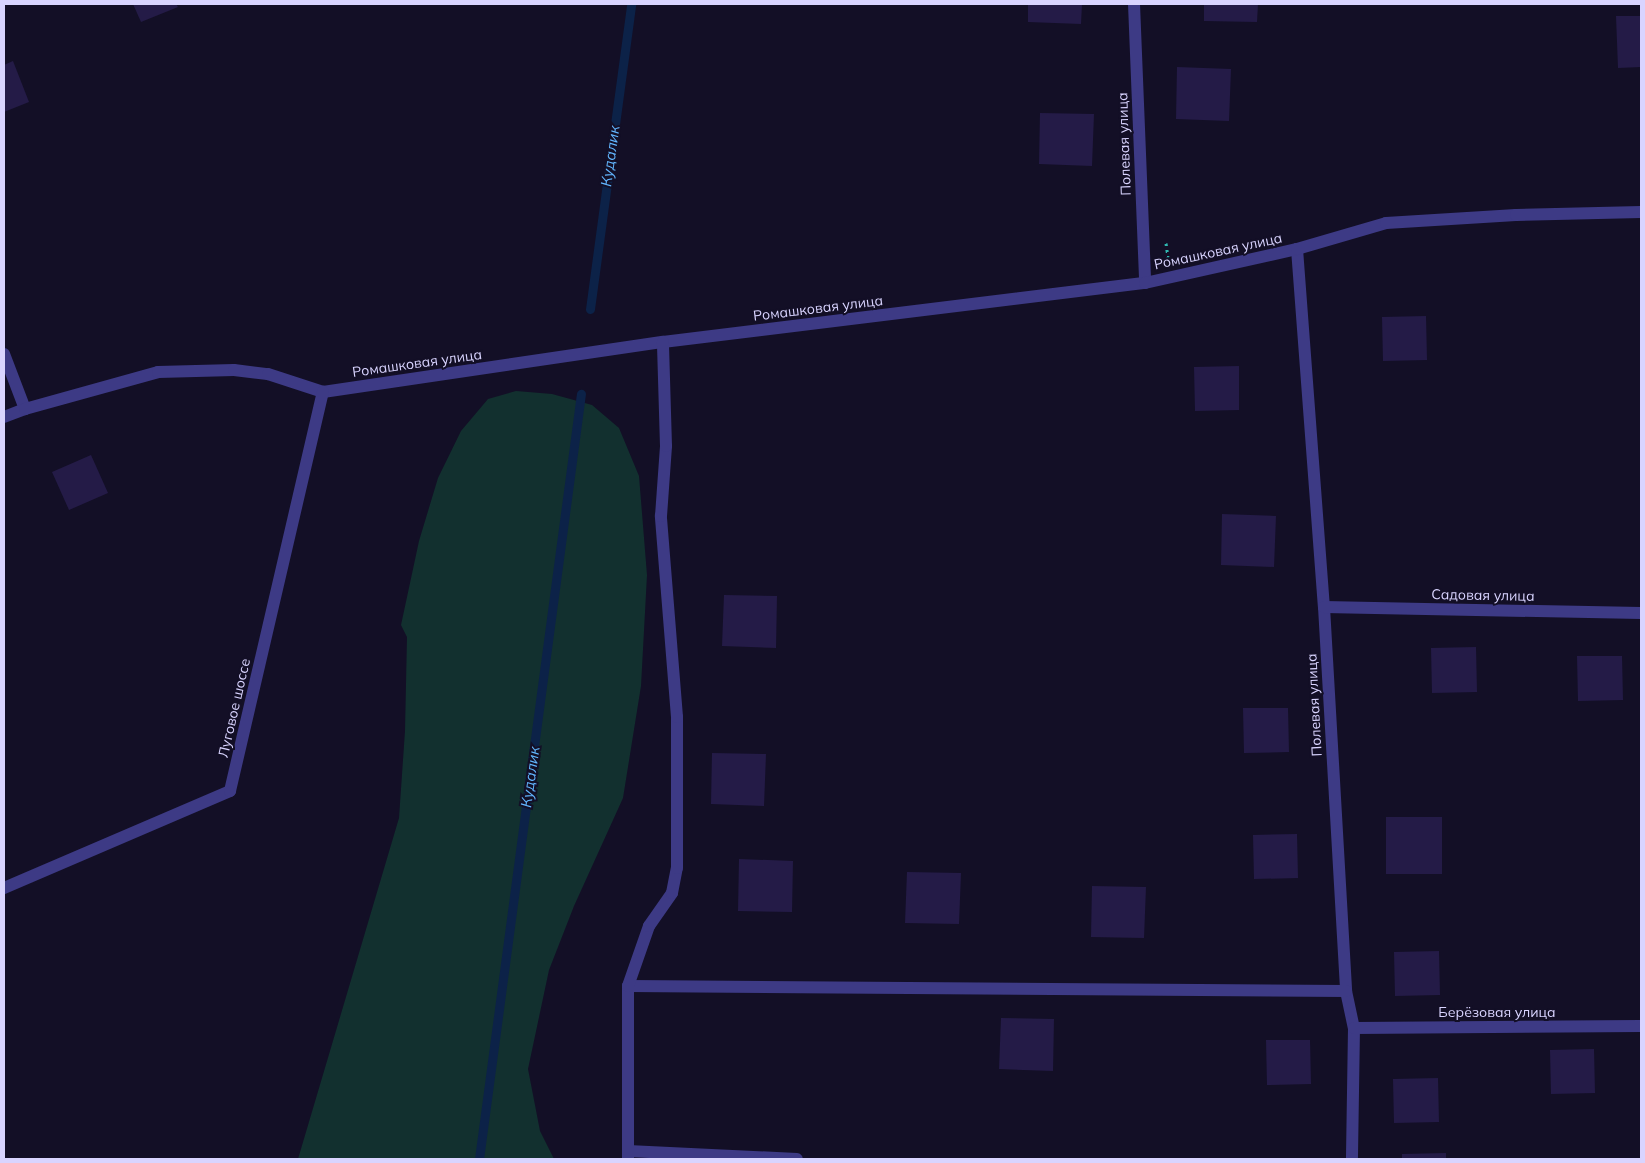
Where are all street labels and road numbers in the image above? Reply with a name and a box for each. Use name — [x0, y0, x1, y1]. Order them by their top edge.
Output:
street label: Полевая улица — [1114, 92, 1134, 196]
street label: Ромашковая улица — [1152, 229, 1284, 273]
street label: Ромашковая улица — [752, 292, 884, 324]
street label: Ромашковая улица — [351, 346, 483, 380]
street label: Садовая улица — [1431, 586, 1535, 604]
street label: Полевая улица — [1303, 653, 1325, 757]
street label: Луговое шоссе — [214, 657, 254, 759]
street label: Берёзовая улица — [1438, 1004, 1556, 1020]

